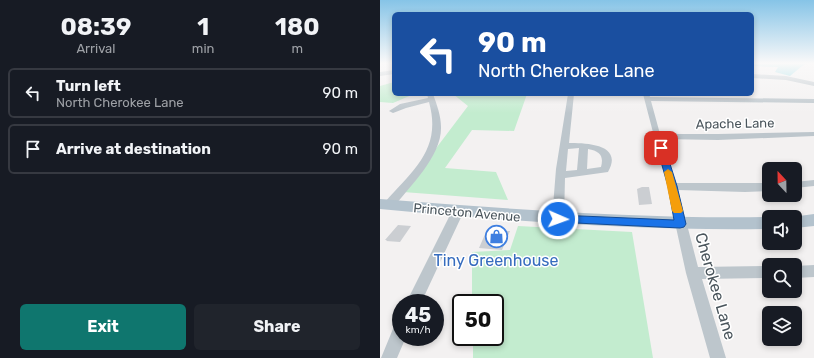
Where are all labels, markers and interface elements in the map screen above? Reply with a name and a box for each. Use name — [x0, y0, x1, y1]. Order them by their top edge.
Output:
text: 08:39 — [61, 13, 131, 41]
text: 1 — [197, 13, 209, 41]
text: 180 — [275, 13, 319, 41]
text: 90 m — [478, 26, 547, 59]
icon: left — [412, 28, 464, 80]
text: Arrival — [76, 41, 115, 56]
text: min — [192, 41, 214, 56]
text: m — [291, 41, 303, 56]
text: North Cherokee Lane — [478, 60, 655, 82]
text: Turn left — [56, 77, 121, 95]
icon: left — [22, 82, 44, 104]
text: 90 m — [323, 84, 358, 102]
text: North Cherokee Lane — [56, 95, 184, 110]
street label: Apache Lane — [695, 115, 775, 132]
pin — [644, 131, 678, 165]
icon: arrive — [650, 137, 672, 159]
icon: arrive — [22, 138, 44, 160]
text: Arrive at destination — [56, 140, 211, 158]
text: 90 m — [323, 140, 358, 158]
north arrow — [762, 162, 802, 202]
map controls — [762, 162, 802, 346]
position arrow — [537, 198, 579, 240]
street label: Princeton Avenue — [413, 200, 521, 225]
button: sound — [762, 210, 802, 250]
shop icon: Tiny Greenhouse — [483, 224, 509, 250]
street label: Cherokee Lane — [691, 230, 740, 342]
place label: Tiny Greenhouse — [434, 251, 559, 270]
button: search — [762, 258, 802, 298]
speed limit sign: 50 — [452, 294, 504, 346]
text: 45 — [405, 303, 431, 327]
button: Exit — [20, 304, 186, 350]
button: Share — [194, 304, 360, 350]
button: layers — [762, 306, 802, 346]
text: km/h — [406, 324, 430, 336]

